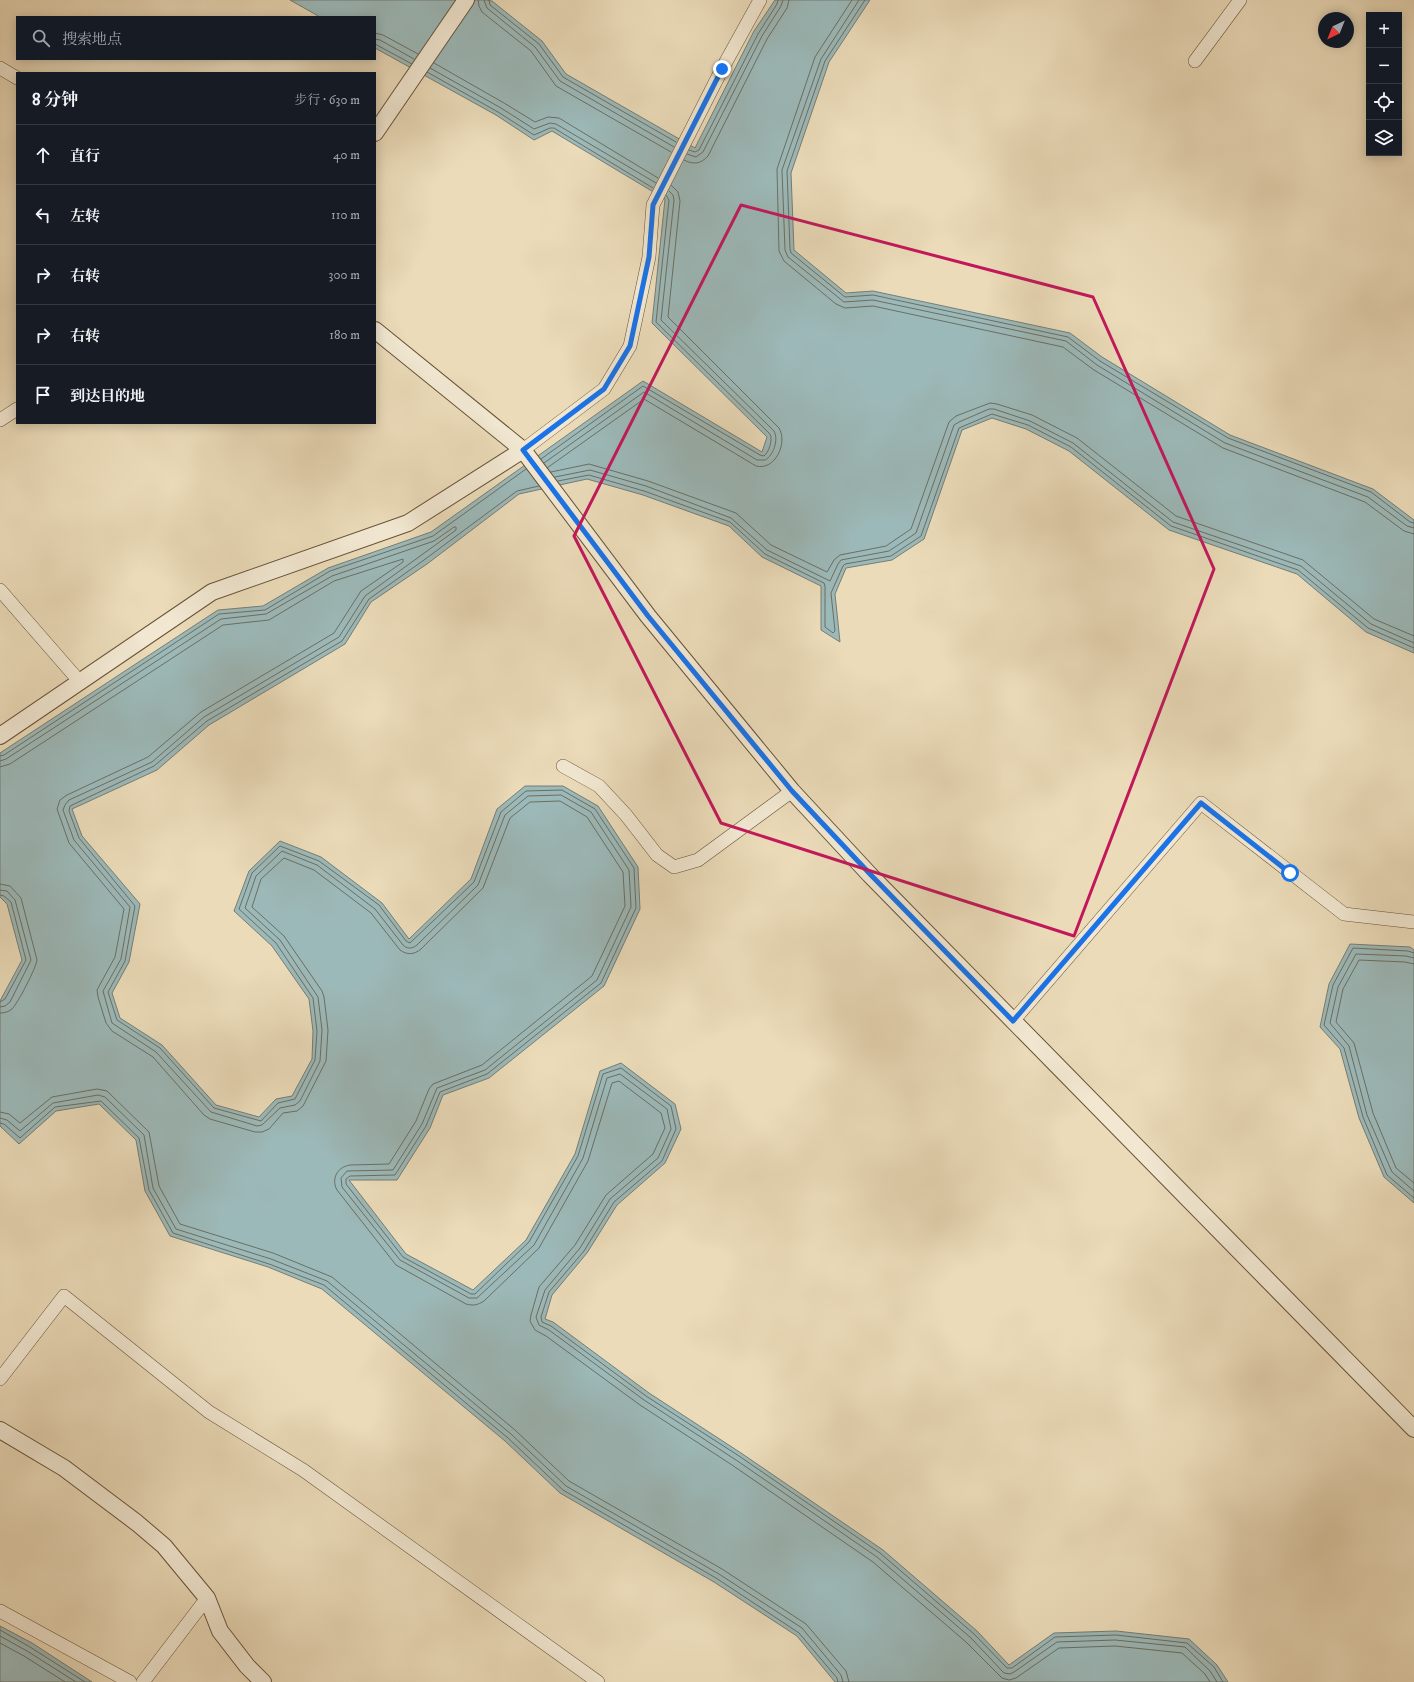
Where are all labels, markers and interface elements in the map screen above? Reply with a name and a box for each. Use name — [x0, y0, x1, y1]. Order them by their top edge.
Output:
north arrow — [1318, 12, 1354, 48]
map controls — [1366, 12, 1402, 156]
button: + — [1366, 12, 1402, 48]
search box — [16, 16, 376, 60]
icon: search — [30, 27, 52, 49]
text: 搜索地点 — [62, 30, 122, 49]
button: − — [1366, 48, 1402, 84]
route end — [713, 60, 731, 78]
button: locate — [1366, 84, 1402, 120]
text: 8 分钟 — [32, 89, 78, 111]
text: 步行 · 630 m — [294, 92, 360, 108]
button: layers — [1366, 120, 1402, 156]
icon: ahead — [32, 144, 54, 166]
text: 直行 — [70, 147, 100, 166]
text: 40 m — [333, 147, 360, 163]
icon: left — [32, 204, 54, 226]
text: 左转 — [70, 207, 100, 226]
text: 110 m — [331, 207, 360, 223]
icon: right — [32, 264, 54, 286]
text: 右转 — [70, 267, 100, 286]
text: 300 m — [329, 267, 360, 283]
icon: right — [32, 324, 54, 346]
text: 右转 — [70, 327, 100, 346]
text: 180 m — [329, 327, 360, 343]
icon: arrive — [32, 384, 54, 406]
text: 到达目的地 — [70, 387, 145, 406]
route start — [1281, 864, 1299, 882]

